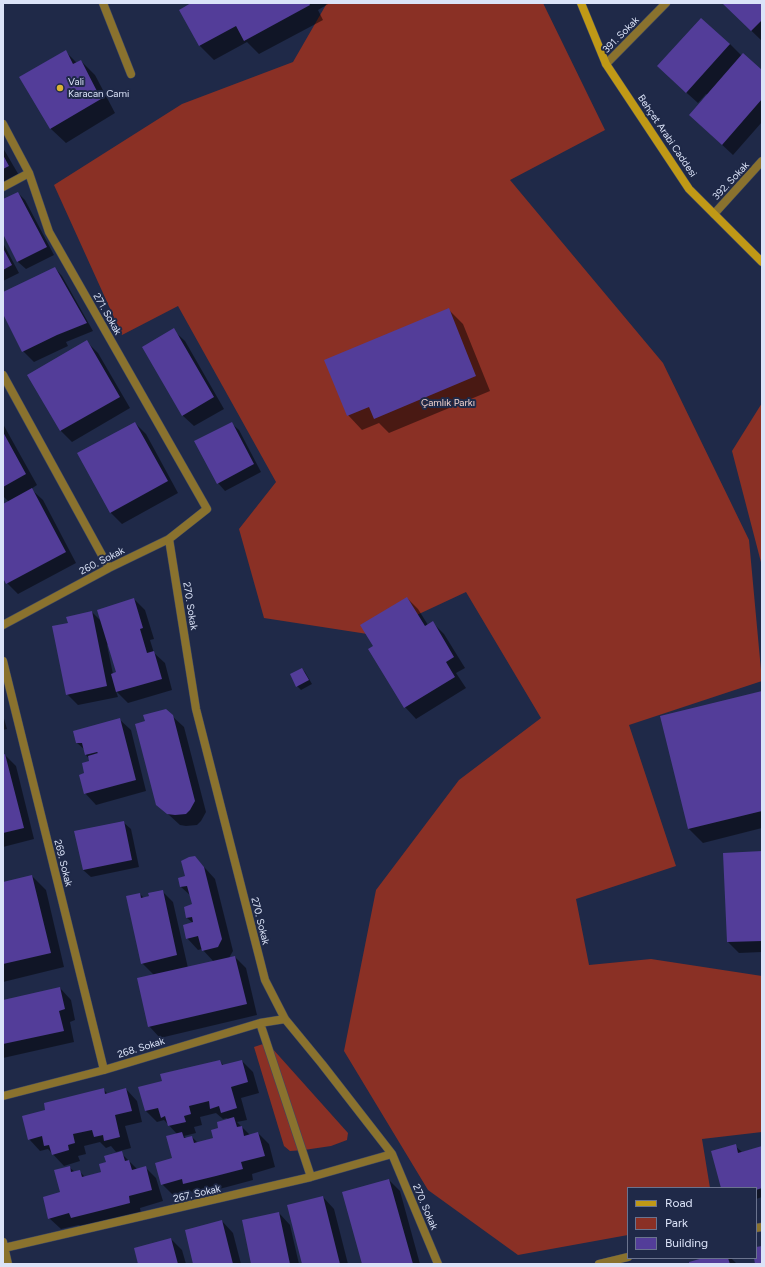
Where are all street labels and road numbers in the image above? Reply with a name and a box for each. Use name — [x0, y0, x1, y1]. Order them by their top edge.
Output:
street label: 391. Sokak — [600, 14, 642, 56]
street label: Behçet Arabi Caddesi — [635, 93, 699, 179]
street label: 392. Sokak — [710, 159, 752, 203]
street label: 271. Sokak — [90, 291, 124, 337]
street label: 260. Sokak — [78, 545, 126, 577]
street label: 270. Sokak — [180, 581, 200, 631]
street label: 269. Sokak — [51, 838, 75, 888]
street label: 270. Sokak — [248, 896, 272, 946]
street label: 268. Sokak — [116, 1035, 166, 1061]
street label: 270. Sokak — [410, 1182, 440, 1232]
street label: 267. Sokak — [172, 1183, 222, 1205]

